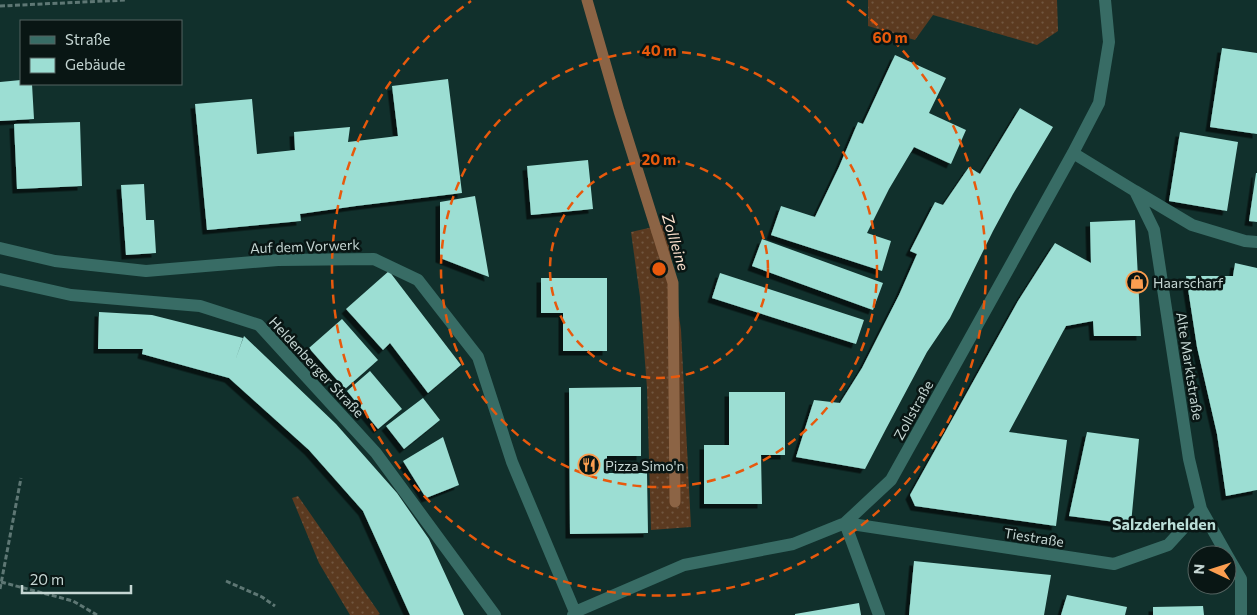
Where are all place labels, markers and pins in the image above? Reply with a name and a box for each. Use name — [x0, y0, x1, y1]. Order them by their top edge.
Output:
centre of rings — [650, 260, 668, 278]
shop icon: Haarscharf — [1125, 270, 1149, 294]
place label: Haarscharf — [1153, 274, 1224, 291]
restaurant icon: Pizza Simo'n — [577, 453, 601, 477]
place label: Pizza Simo'n — [605, 457, 685, 474]

